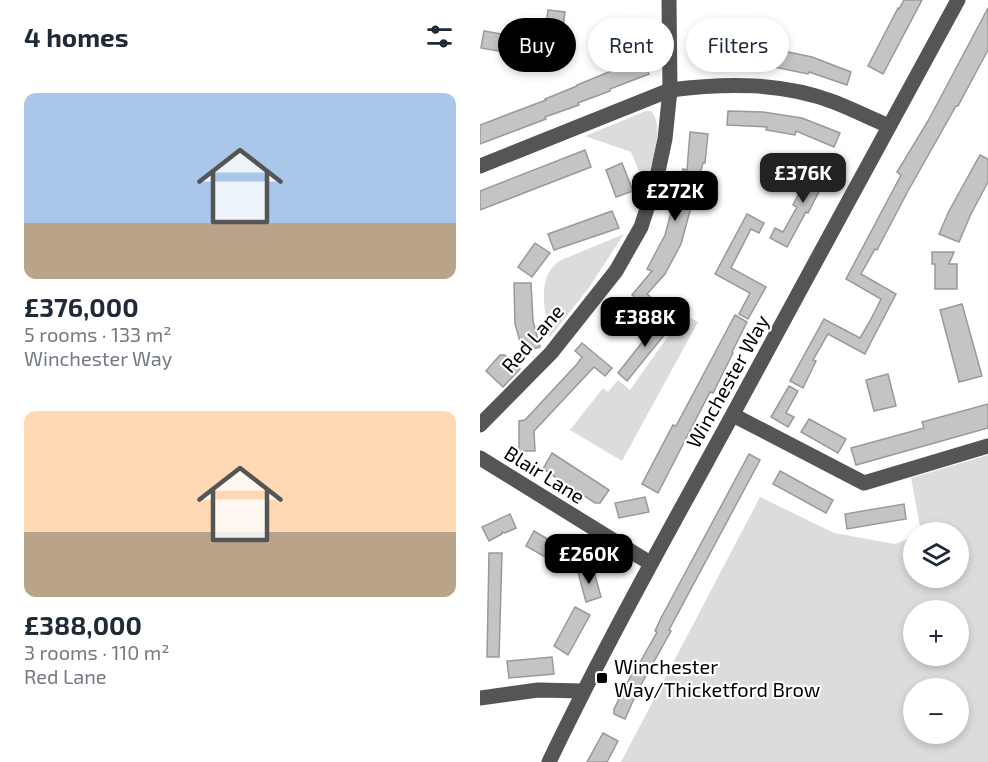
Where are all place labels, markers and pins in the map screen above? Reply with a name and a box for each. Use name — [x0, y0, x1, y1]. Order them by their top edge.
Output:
pin: £376K — [761, 153, 845, 204]
pin: £272K — [633, 171, 717, 222]
pin: £388K — [603, 297, 687, 348]
pin: £260K — [547, 534, 631, 585]
place label: Winchester Way/Thicketford Brow — [614, 654, 820, 701]
marker: Winchester Way/Thicketford Brow — [595, 671, 609, 685]

